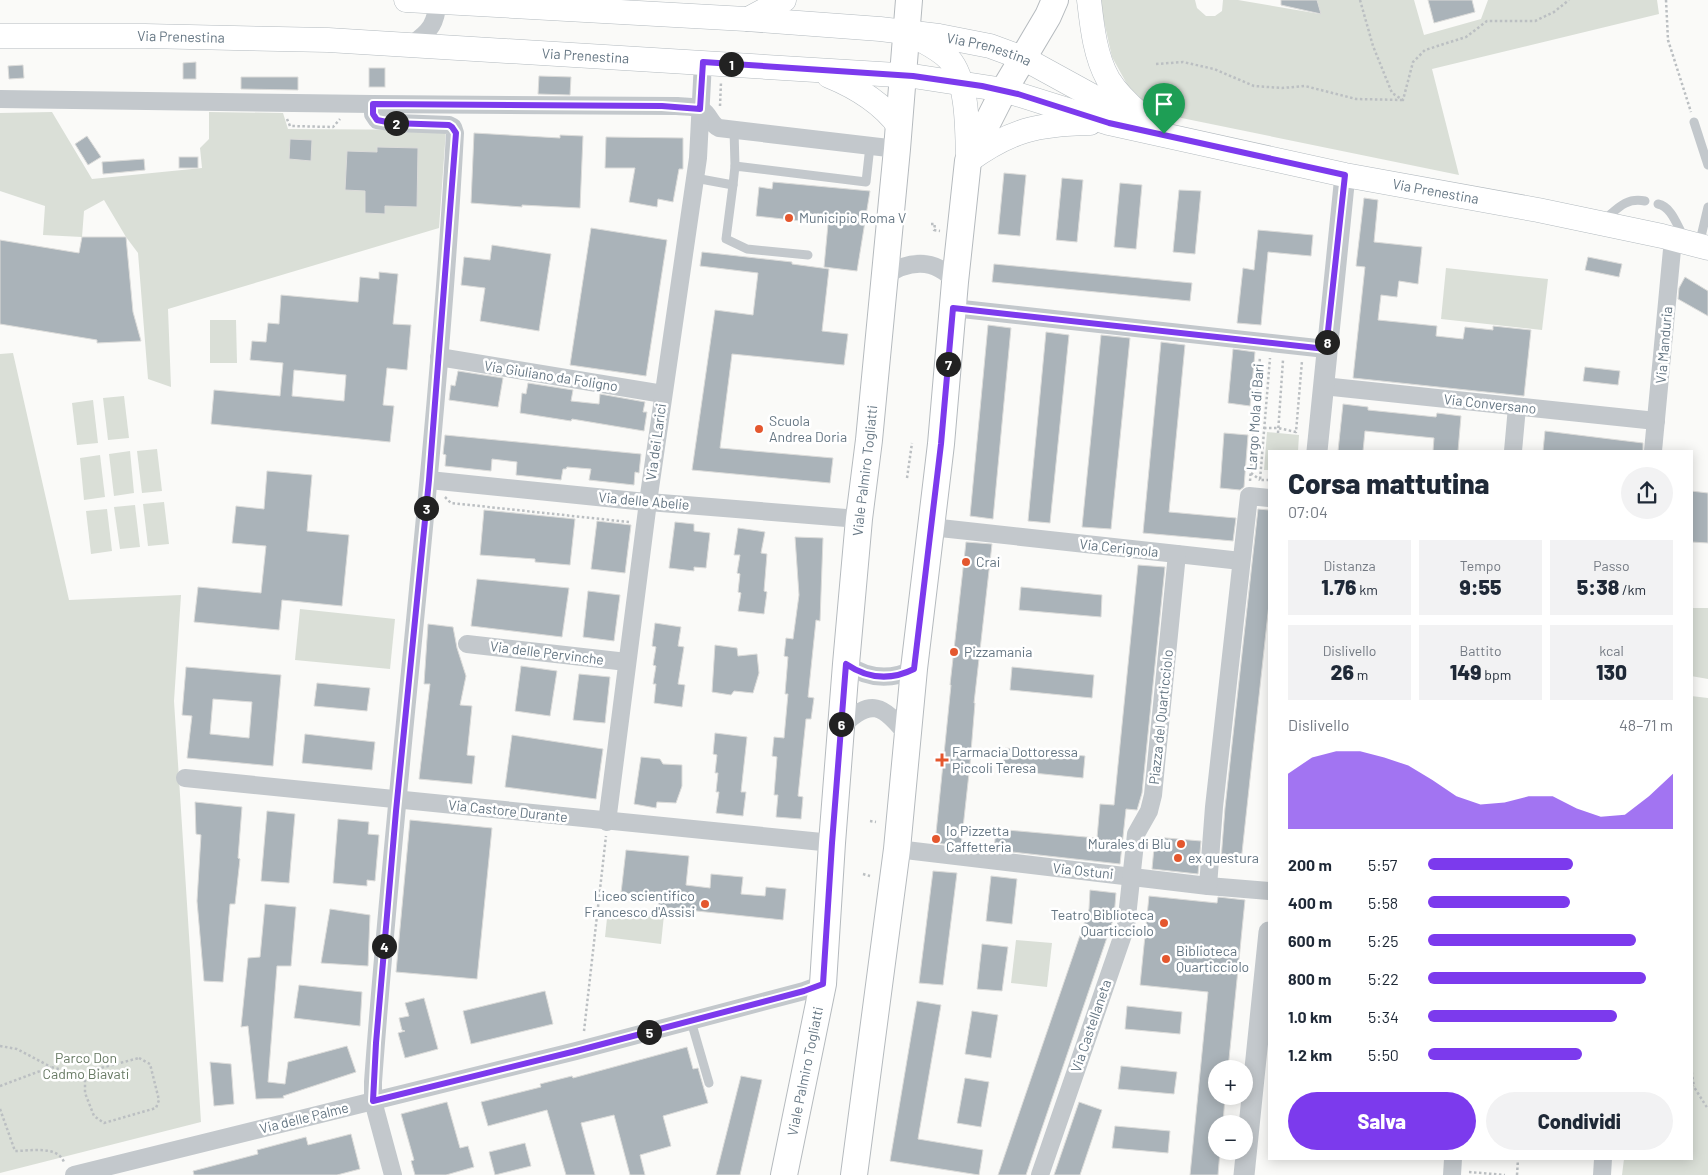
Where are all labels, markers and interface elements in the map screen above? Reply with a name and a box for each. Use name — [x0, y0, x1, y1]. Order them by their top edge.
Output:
street label: Via Prenestina — [137, 27, 225, 46]
street label: Via Prenestina — [945, 29, 1035, 69]
street label: Via Prenestina — [541, 44, 630, 67]
pin: 1 — [718, 52, 744, 76]
text: 1 — [729, 56, 734, 73]
pin — [1143, 83, 1185, 134]
icon: arrive — [1150, 90, 1178, 118]
pin: 2 — [384, 110, 408, 136]
text: 2 — [393, 115, 400, 132]
street label: Via Prenestina — [1391, 175, 1480, 207]
place label: Municipio Roma V — [799, 209, 906, 226]
marker: Municipio Roma V — [783, 212, 795, 224]
street label: Via Manduria — [1652, 306, 1675, 384]
pin: 8 — [1314, 330, 1340, 354]
text: 8 — [1324, 334, 1331, 351]
pin: 7 — [936, 352, 960, 376]
text: 7 — [945, 356, 952, 373]
street label: Via Giuliano da Foligno — [483, 357, 619, 394]
street label: Largo Mola di Bari — [1242, 363, 1267, 471]
street label: Via Conversano — [1443, 390, 1537, 417]
street label: Via dei Larici — [642, 402, 669, 482]
street label: Viale Palmiro Togliatti — [849, 404, 880, 537]
place label: Scuola Andrea Doria — [769, 412, 847, 445]
marker: Scuola Andrea Doria — [753, 423, 765, 435]
text: Corsa mattutina — [1288, 466, 1490, 500]
button: share — [1621, 467, 1673, 519]
street label: Via delle Abelie — [598, 488, 690, 513]
pin: 3 — [414, 496, 438, 520]
text: 3 — [423, 500, 430, 517]
text: 07:04 — [1288, 502, 1328, 521]
street label: Via Cerignola — [1079, 535, 1159, 560]
place label: Crai — [976, 553, 1000, 570]
marker: Crai — [960, 556, 972, 568]
text: Distanza — [1323, 557, 1376, 574]
text: Tempo — [1460, 557, 1501, 574]
text: Passo — [1593, 557, 1630, 574]
text: 1.76 — [1321, 574, 1356, 599]
text: 9:55 — [1459, 574, 1502, 599]
text: 5:38 — [1577, 574, 1619, 599]
text: km — [1356, 581, 1378, 598]
text: /km — [1619, 581, 1646, 598]
street label: Via delle Pervinche — [489, 637, 605, 668]
text: Dislivello — [1323, 642, 1376, 659]
text: Battito — [1459, 642, 1502, 659]
text: kcal — [1599, 642, 1624, 659]
place label: Pizzamania — [964, 643, 1032, 660]
marker: Pizzamania — [948, 646, 960, 658]
street label: Piazza del Quarticciolo — [1145, 649, 1176, 785]
text: 26 — [1331, 659, 1354, 684]
text: 149 — [1450, 659, 1482, 684]
text: 130 — [1596, 659, 1627, 684]
text: m — [1354, 666, 1368, 683]
text: bpm — [1482, 666, 1511, 683]
pin: 6 — [828, 712, 854, 736]
text: Dislivello — [1288, 715, 1349, 734]
text: 48–71 m — [1619, 715, 1673, 734]
text: 6 — [838, 716, 845, 733]
place label: Farmacia Dottoressa Piccoli Teresa — [952, 743, 1078, 776]
marker: Farmacia Dottoressa Piccoli Teresa — [936, 754, 948, 766]
street label: Via Castore Durante — [448, 796, 569, 825]
place label: Io Pizzetta Caffetteria — [946, 822, 1011, 855]
marker: Io Pizzetta Caffetteria — [930, 833, 942, 845]
place label: Murales di Blu — [1088, 835, 1171, 852]
marker: Murales di Blu — [1175, 838, 1187, 850]
place label: ex questura — [1188, 849, 1259, 866]
marker: ex questura — [1172, 852, 1184, 864]
text: 200 m — [1288, 855, 1332, 874]
text: 5:57 — [1368, 855, 1397, 874]
street label: Via Ostuni — [1052, 859, 1114, 882]
place label: Liceo scientifico Francesco d'Assisi — [584, 887, 695, 920]
text: 400 m — [1288, 893, 1332, 912]
text: 5:58 — [1368, 893, 1398, 912]
marker: Liceo scientifico Francesco d'Assisi — [699, 898, 711, 910]
place label: Teatro Biblioteca Quarticciolo — [1051, 906, 1154, 939]
marker: Teatro Biblioteca Quarticciolo — [1158, 917, 1170, 929]
text: 600 m — [1288, 931, 1331, 950]
text: 5:25 — [1368, 931, 1398, 950]
pin: 4 — [372, 934, 396, 958]
text: 4 — [380, 938, 389, 955]
place label: Biblioteca Quarticciolo — [1176, 942, 1249, 975]
marker: Biblioteca Quarticciolo — [1160, 953, 1172, 965]
text: 800 m — [1288, 969, 1331, 988]
text: 5:22 — [1368, 969, 1399, 988]
street label: Via Castellaneta — [1067, 977, 1114, 1074]
street label: Viale Palmiro Togliatti — [783, 1005, 826, 1137]
text: 1.0 km — [1288, 1007, 1332, 1026]
text: 5:34 — [1368, 1007, 1399, 1026]
pin: 5 — [636, 1020, 662, 1044]
text: 5 — [646, 1024, 653, 1041]
text: 1.2 km — [1288, 1045, 1332, 1064]
text: 5:50 — [1368, 1045, 1399, 1064]
park label: Parco Don Cadmo Biavati — [43, 1049, 129, 1082]
map controls — [1208, 1060, 1253, 1160]
button: + — [1208, 1060, 1253, 1105]
button: Salva — [1288, 1092, 1476, 1150]
button: Condividi — [1486, 1092, 1673, 1150]
street label: Via delle Palme — [258, 1098, 350, 1137]
button: − — [1208, 1115, 1253, 1160]

